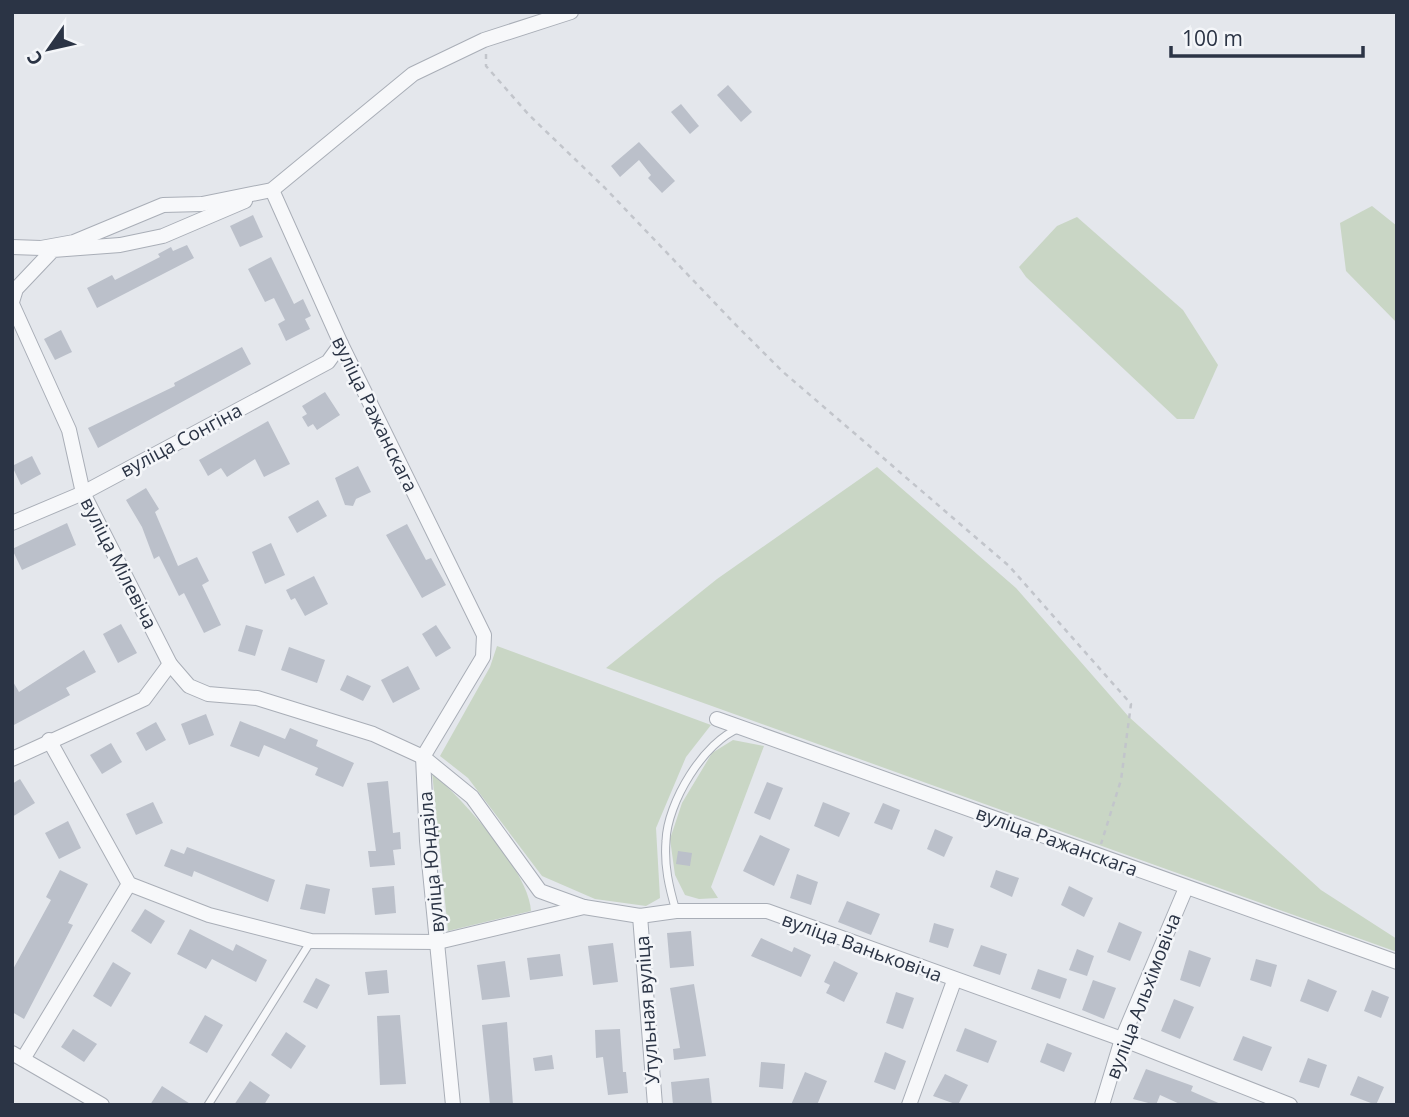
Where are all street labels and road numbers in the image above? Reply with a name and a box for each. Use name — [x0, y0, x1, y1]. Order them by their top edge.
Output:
street label: вуліца Ражанскага — [326, 332, 424, 496]
street label: вуліца Сонгіна — [116, 397, 246, 483]
street label: вуліца Мілевіча — [75, 493, 163, 633]
street label: вуліца Юндзіла — [412, 790, 450, 934]
street label: вуліца Ражанскага — [973, 800, 1141, 882]
street label: вуліца Ваньковіча — [778, 906, 946, 988]
street label: вуліца Альхімовіча — [1099, 909, 1187, 1083]
street label: Утульная вуліца — [629, 935, 665, 1085]

